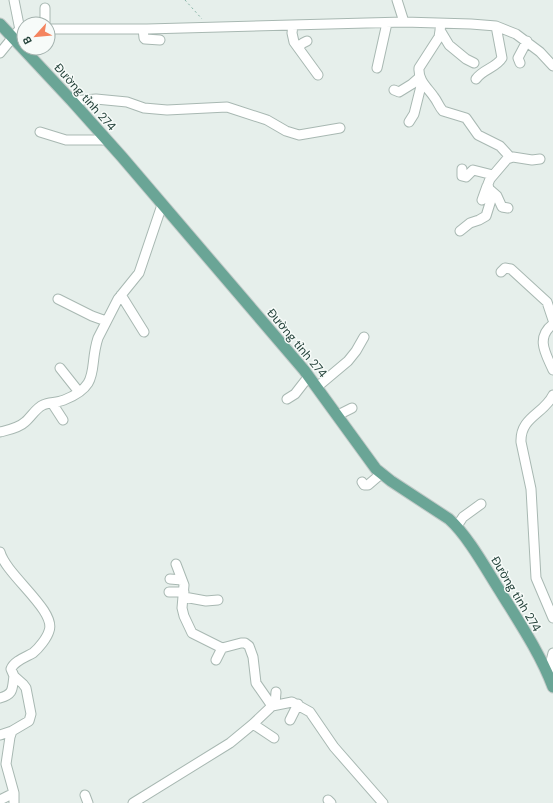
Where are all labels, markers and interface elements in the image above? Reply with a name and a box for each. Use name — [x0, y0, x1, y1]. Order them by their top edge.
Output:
north arrow — [16, 16, 56, 56]
text: B — [19, 34, 35, 47]
street label: Đường tỉnh 274 — [51, 60, 119, 134]
street label: Đường tỉnh 274 — [263, 305, 331, 381]
street label: Đường tỉnh 274 — [487, 553, 545, 635]

